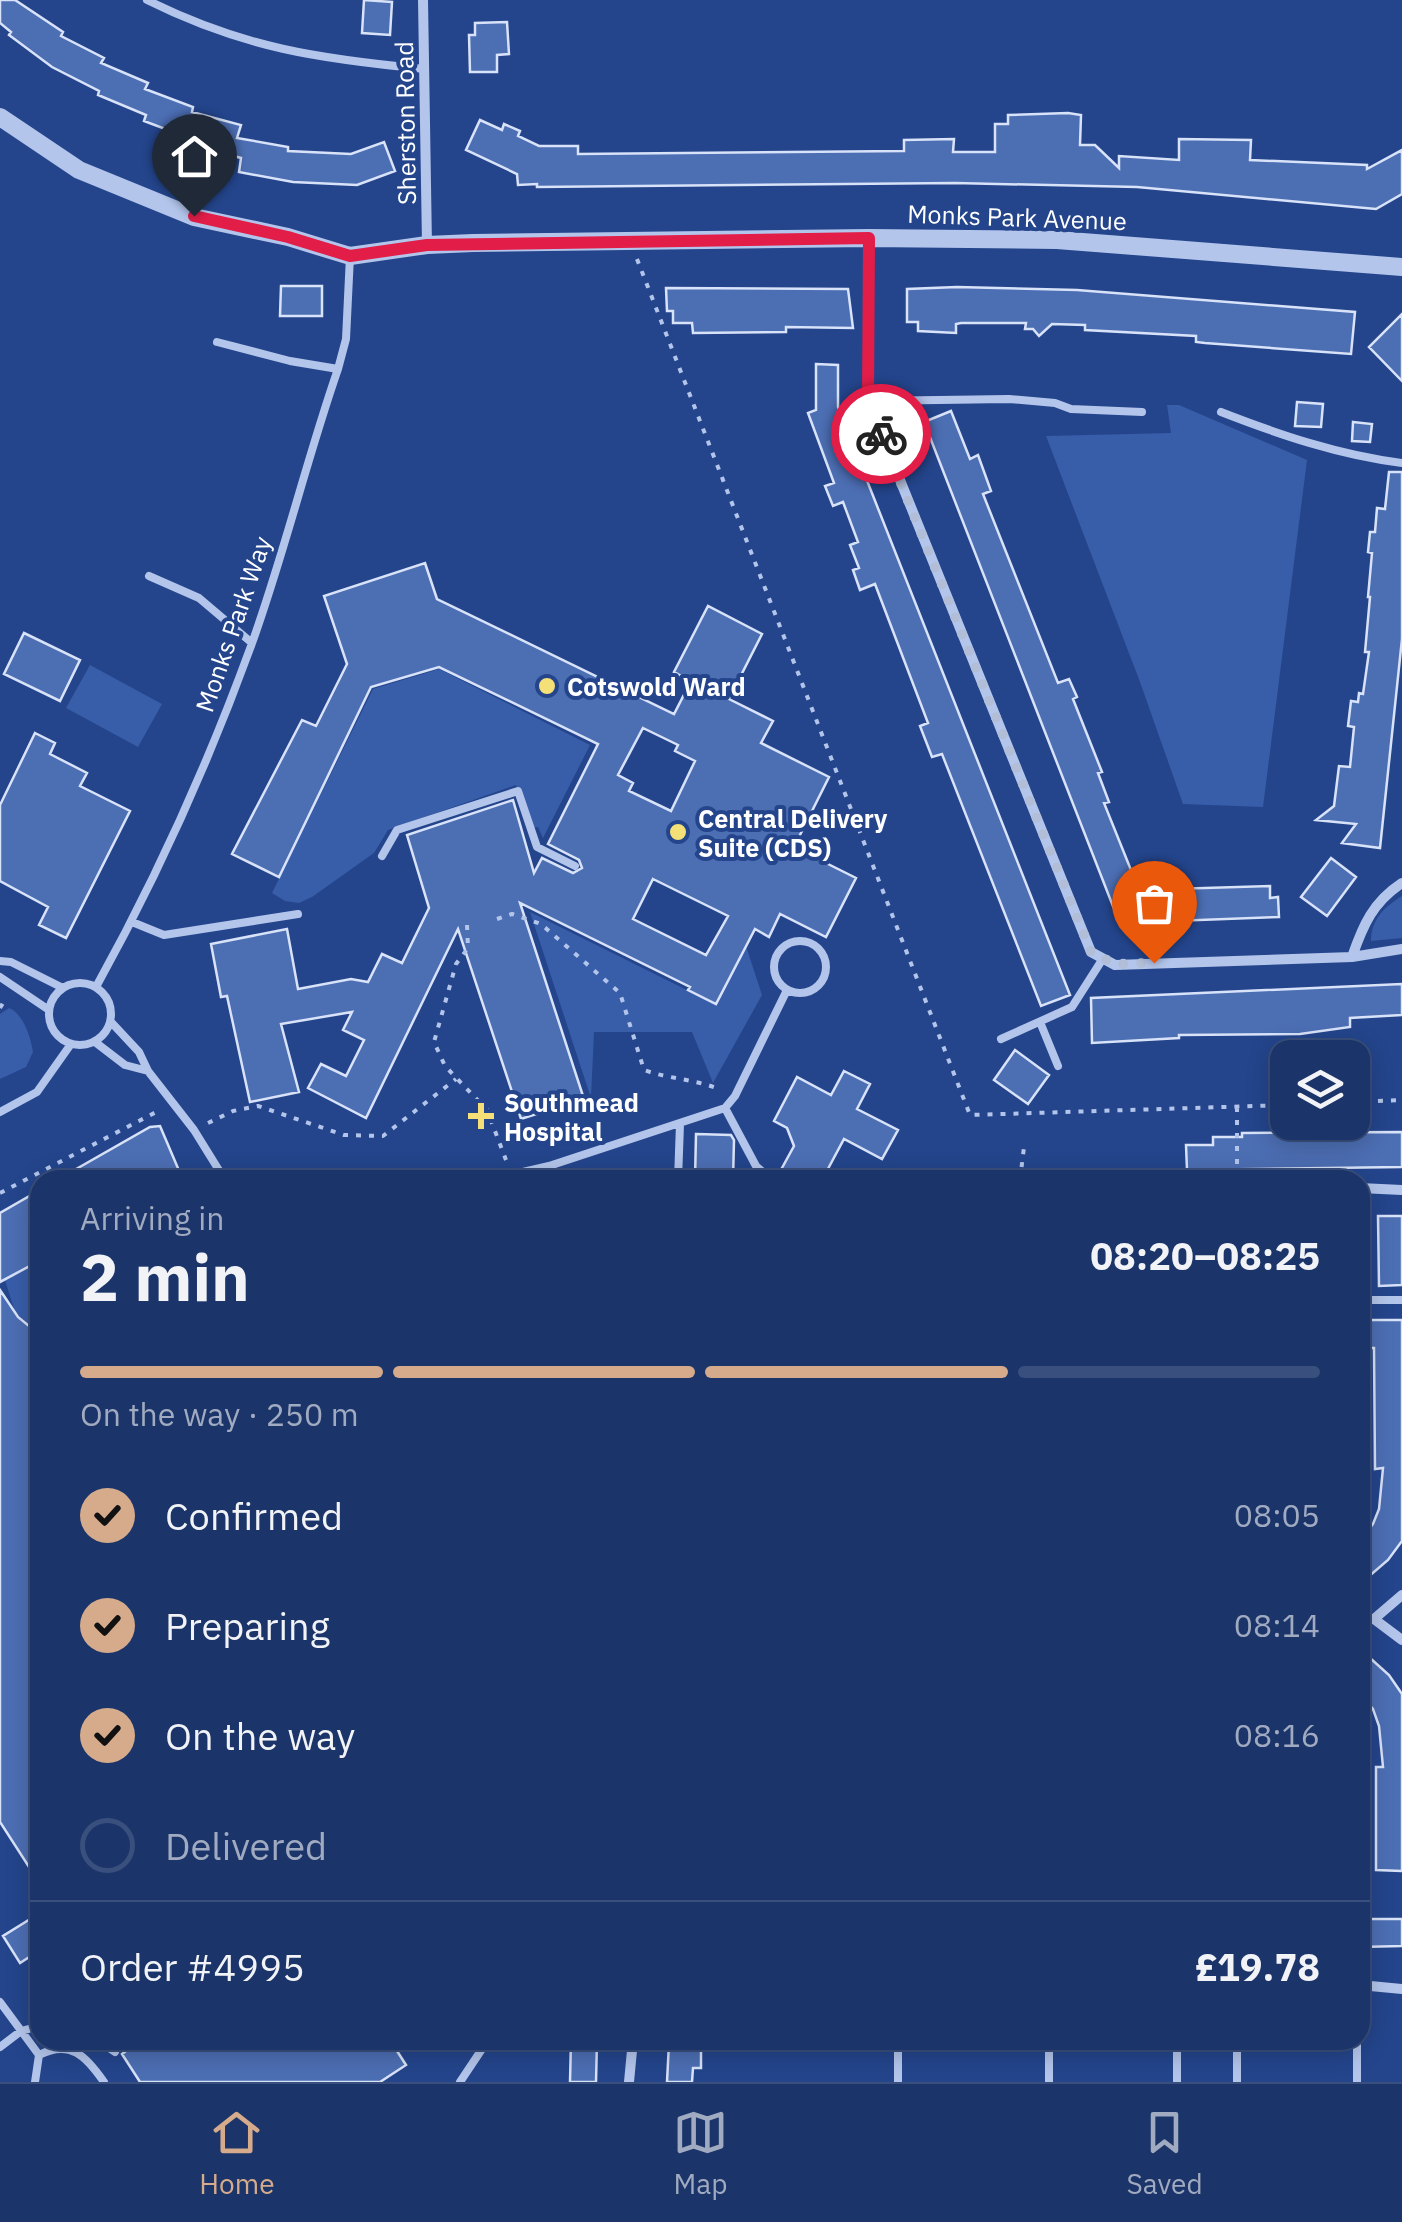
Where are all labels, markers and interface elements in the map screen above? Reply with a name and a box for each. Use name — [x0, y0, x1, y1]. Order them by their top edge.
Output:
street label: Sherston Road — [387, 41, 423, 205]
pin — [152, 114, 237, 217]
icon: home — [167, 129, 222, 184]
street label: Monks Park Avenue — [907, 197, 1127, 237]
courier — [831, 384, 931, 484]
icon: bike — [854, 407, 909, 462]
street label: Monks Park Way — [187, 531, 279, 716]
place label: Cotswold Ward — [567, 670, 746, 703]
marker: Cotswold Ward — [536, 675, 558, 697]
place label: Central Delivery Suite (CDS) — [698, 802, 888, 864]
marker: Central Delivery Suite (CDS) — [667, 821, 689, 843]
pin — [1112, 861, 1197, 964]
icon: bag — [1127, 876, 1182, 931]
map controls — [1270, 1040, 1370, 1140]
button: layers — [1270, 1040, 1370, 1140]
place label: Southmead Hospital — [504, 1086, 639, 1148]
marker: Southmead Hospital — [468, 1103, 494, 1129]
text: Arriving in — [80, 1197, 225, 1239]
text: 08:20–08:25 — [1090, 1231, 1320, 1280]
text: 2 min — [80, 1234, 250, 1319]
text: On the way · 250 m — [80, 1393, 359, 1435]
icon: check — [80, 1488, 135, 1543]
text: Confirmed — [165, 1491, 343, 1540]
text: 08:05 — [1234, 1494, 1320, 1536]
icon: check — [80, 1598, 135, 1653]
text: Preparing — [165, 1601, 330, 1650]
text: 08:14 — [1234, 1604, 1320, 1646]
icon: check — [80, 1708, 135, 1763]
text: On the way — [165, 1711, 355, 1760]
text: 08:16 — [1234, 1714, 1320, 1756]
text: Delivered — [165, 1821, 327, 1870]
text: Order #4995 — [80, 1942, 305, 1991]
text: £19.78 — [1195, 1942, 1320, 1991]
tab: Home — [199, 2105, 275, 2202]
tab: Map — [673, 2105, 728, 2202]
tab: Saved — [1127, 2105, 1203, 2202]

